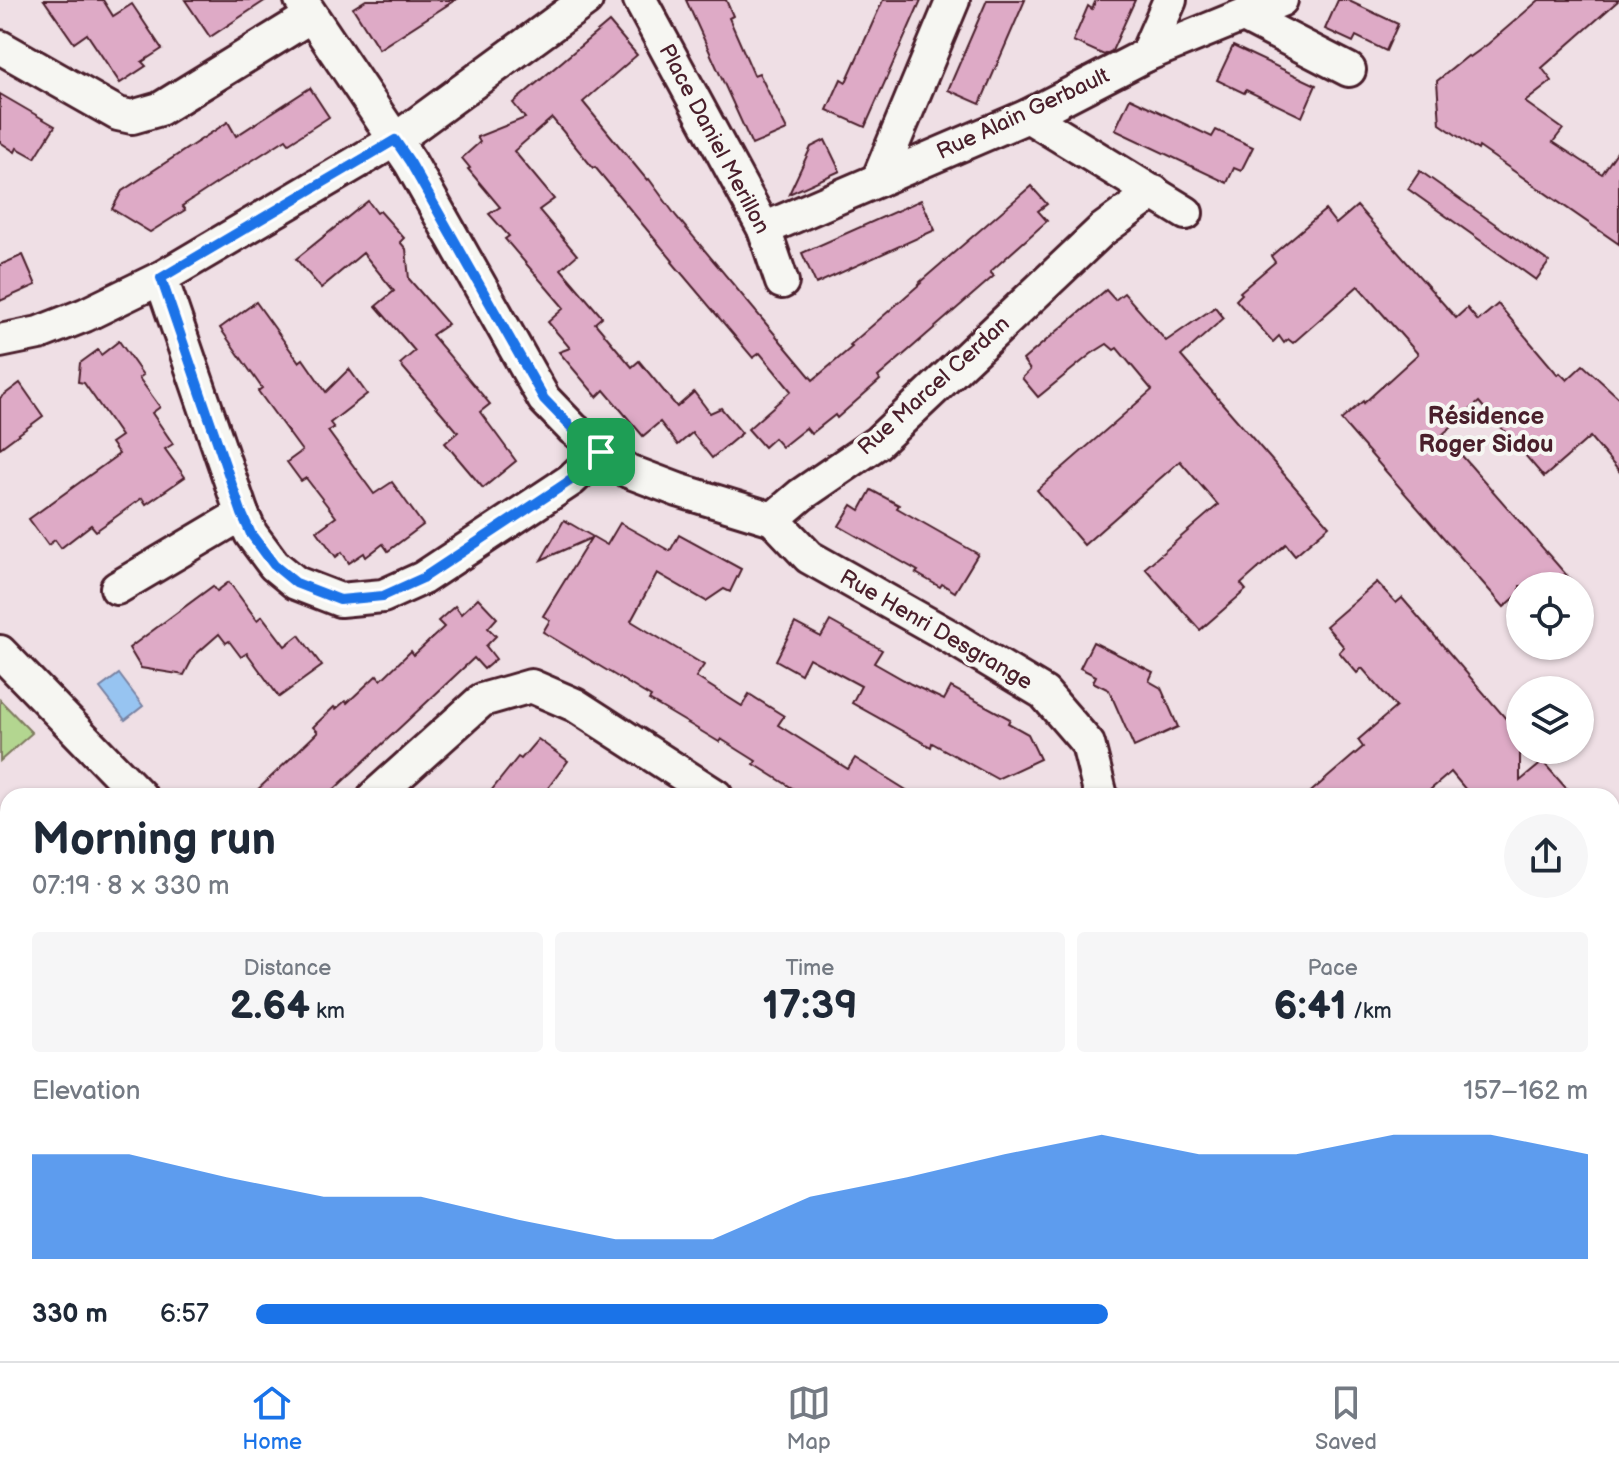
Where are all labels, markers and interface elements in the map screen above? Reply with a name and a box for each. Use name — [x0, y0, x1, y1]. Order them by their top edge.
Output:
street label: Place Daniel Merillon — [653, 39, 775, 239]
street label: Rue Alain Gerbault — [932, 62, 1114, 166]
street label: Rue Marcel Cerdan — [852, 311, 1016, 461]
district label: Résidence Roger Sidou — [1418, 402, 1554, 459]
pin — [567, 418, 635, 486]
icon: arrive — [579, 430, 623, 474]
street label: Rue Henri Desgrange — [835, 564, 1037, 696]
map controls — [1506, 572, 1594, 764]
button: locate — [1506, 572, 1594, 660]
button: layers — [1506, 676, 1594, 764]
text: Morning run — [32, 814, 276, 867]
button: share — [1504, 814, 1588, 898]
text: 07:19 · 8 × 330 m — [32, 871, 230, 902]
text: Distance — [243, 955, 331, 982]
text: Time — [786, 955, 834, 982]
text: Pace — [1308, 955, 1358, 982]
text: 2.64 — [230, 982, 310, 1030]
text: 17:39 — [762, 982, 858, 1030]
text: 6:41 — [1274, 982, 1347, 1030]
text: km — [310, 998, 345, 1025]
text: /km — [1347, 998, 1392, 1025]
text: Elevation — [32, 1076, 140, 1107]
text: 157–162 m — [1463, 1076, 1588, 1107]
text: 330 m — [32, 1299, 108, 1330]
text: 6:57 — [160, 1299, 209, 1330]
tab: Home — [242, 1381, 302, 1456]
tab: Map — [786, 1381, 831, 1456]
tab: Saved — [1315, 1381, 1377, 1456]

